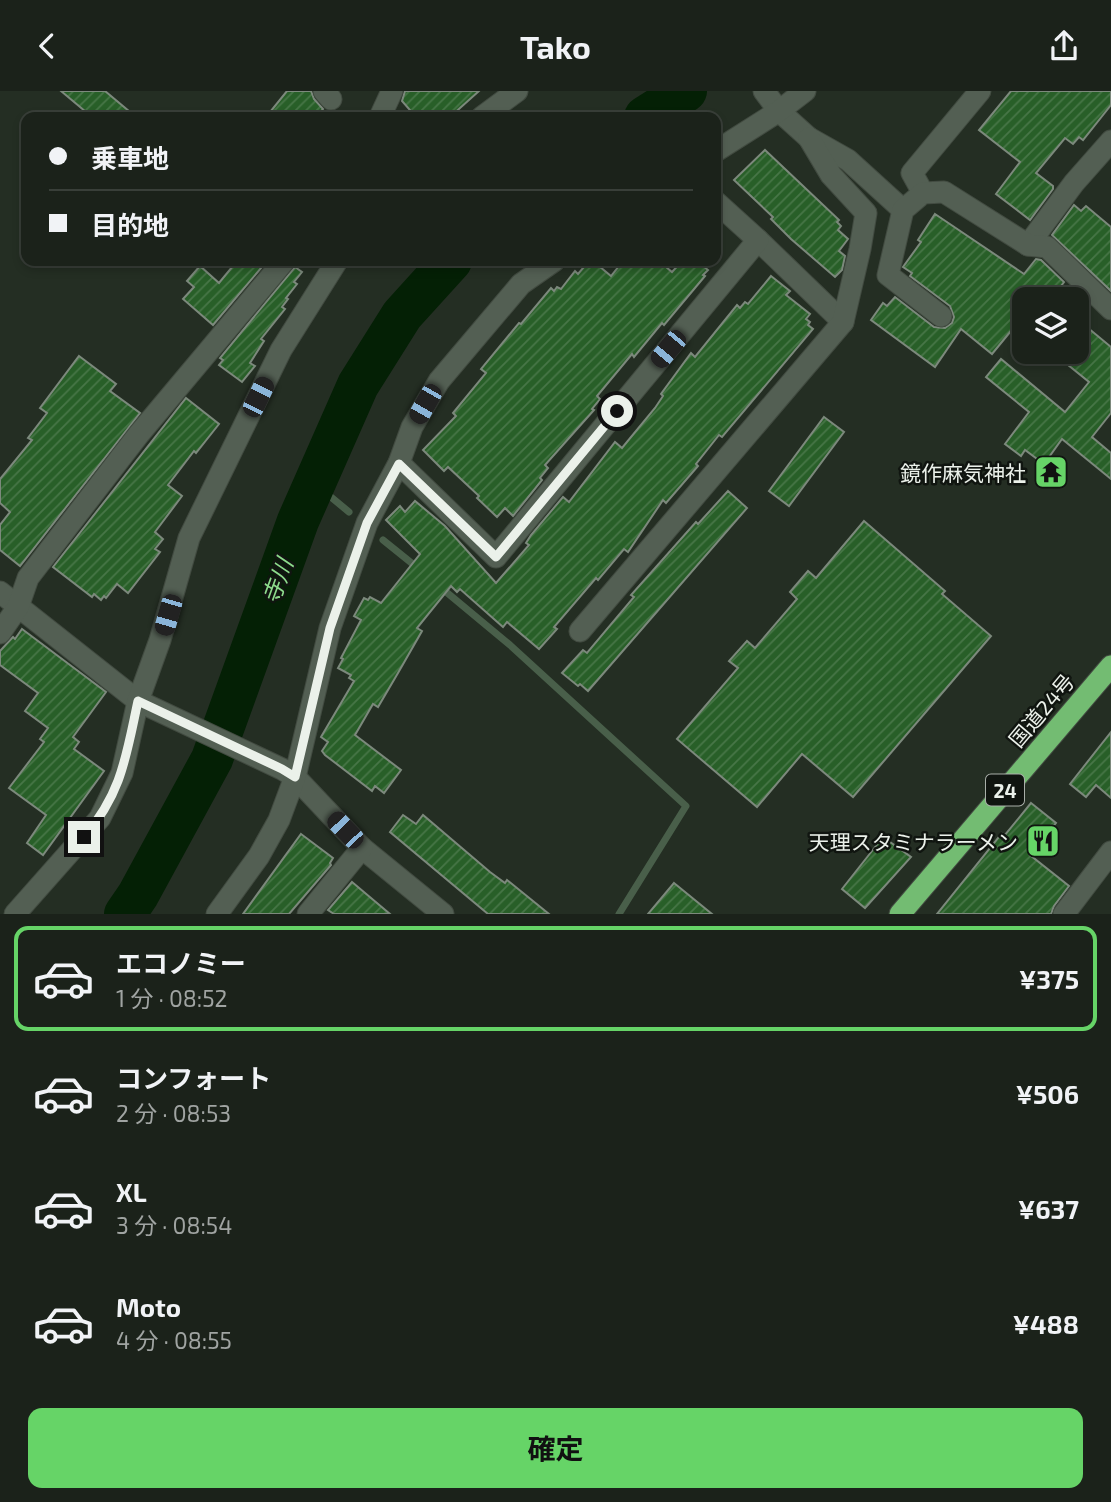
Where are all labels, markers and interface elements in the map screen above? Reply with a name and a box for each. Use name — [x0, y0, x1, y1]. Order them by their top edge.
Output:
icon: back — [28, 27, 66, 65]
text: Tako — [520, 27, 591, 65]
icon: share — [1045, 27, 1083, 65]
text: 乗車地 — [91, 142, 169, 173]
text: 目的地 — [91, 209, 169, 240]
map controls — [1012, 287, 1089, 364]
button: layers — [1012, 287, 1089, 364]
car — [647, 326, 690, 372]
car — [240, 374, 277, 420]
car — [406, 381, 445, 427]
route start — [601, 395, 633, 427]
temple icon: 鏡作麻気神社 — [1032, 453, 1070, 491]
place label: 鏡作麻気神社 — [900, 460, 1026, 485]
water label: 寺川 — [256, 552, 299, 607]
car — [153, 592, 184, 638]
street label: 国道24号 — [1003, 668, 1079, 752]
road number: 24 — [986, 775, 1024, 805]
car — [323, 808, 368, 852]
route end — [68, 821, 100, 853]
restaurant icon: 天理スタミナラーメン — [1024, 822, 1062, 860]
place label: 天理スタミナラーメン — [809, 829, 1018, 854]
icon: car — [32, 947, 95, 1010]
text: エコノミー — [116, 947, 246, 978]
text: ¥375 — [1019, 963, 1079, 994]
text: 1 分 · 08:52 — [116, 984, 227, 1012]
icon: car — [32, 1062, 95, 1125]
text: コンフォート — [116, 1062, 271, 1093]
text: ¥506 — [1016, 1078, 1079, 1109]
text: 2 分 · 08:53 — [116, 1099, 231, 1127]
text: XL — [116, 1176, 147, 1207]
icon: car — [32, 1177, 95, 1240]
text: ¥637 — [1018, 1193, 1079, 1224]
text: 3 分 · 08:54 — [116, 1211, 232, 1239]
text: Moto — [116, 1291, 181, 1322]
icon: car — [32, 1292, 95, 1355]
text: ¥488 — [1013, 1308, 1079, 1339]
text: 4 分 · 08:55 — [116, 1326, 232, 1354]
button: 確定 — [28, 1408, 1083, 1488]

